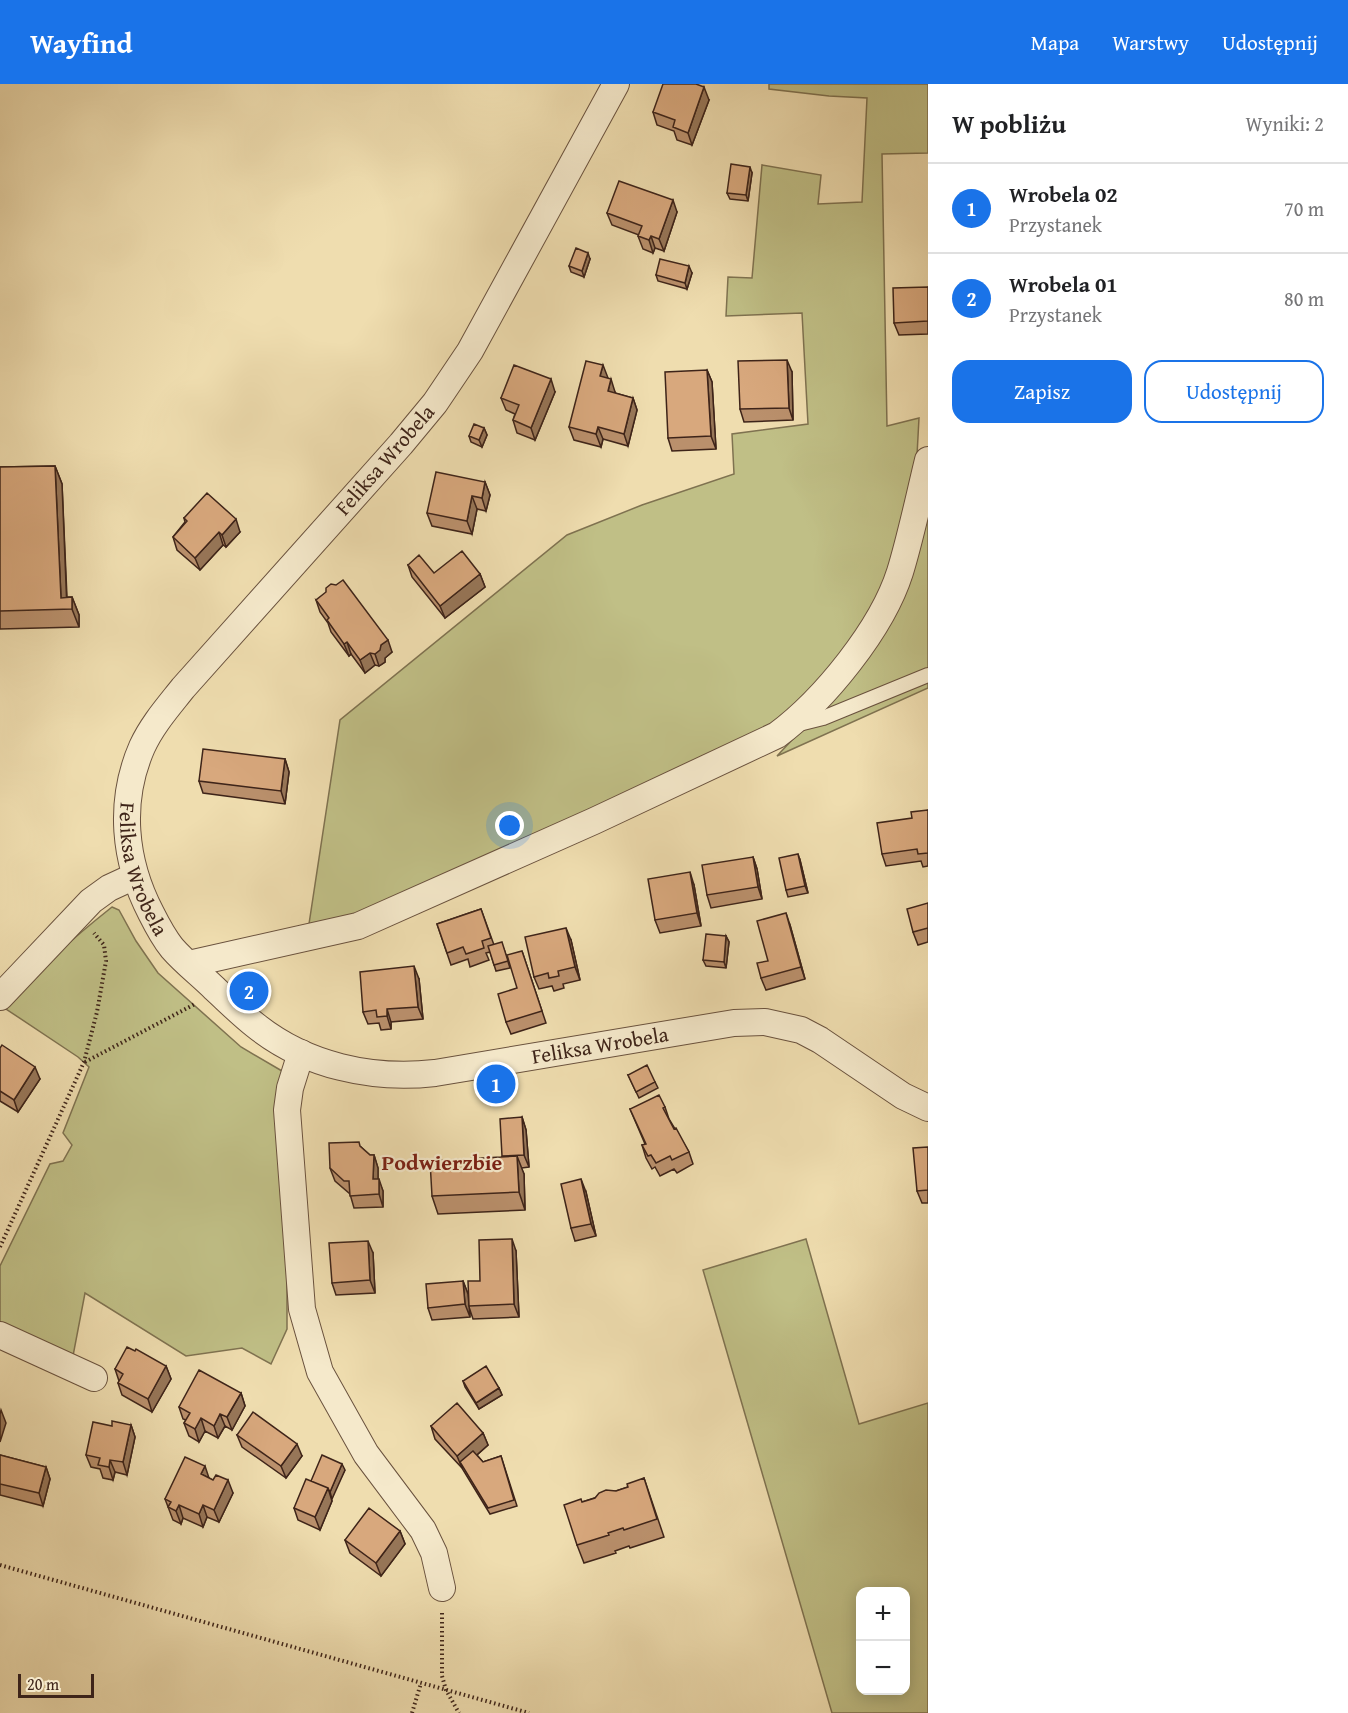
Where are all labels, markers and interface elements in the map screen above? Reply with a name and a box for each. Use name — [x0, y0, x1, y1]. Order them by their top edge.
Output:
text: Wayfind — [30, 22, 132, 63]
text: Mapa — [1031, 27, 1079, 58]
text: Warstwy — [1112, 27, 1189, 58]
text: Udostępnij — [1222, 27, 1318, 58]
text: W pobliżu — [952, 104, 1066, 143]
text: Wyniki: 2 — [1246, 109, 1324, 138]
text: Wrobela 02 — [1009, 178, 1118, 210]
text: 1 — [966, 194, 977, 223]
text: 70 m — [1284, 194, 1324, 223]
text: Przystanek — [1009, 210, 1102, 239]
text: Wrobela 01 — [1009, 268, 1118, 300]
text: 2 — [966, 284, 977, 313]
text: 80 m — [1284, 284, 1324, 313]
text: Przystanek — [1009, 300, 1102, 329]
button: Zapisz — [952, 360, 1132, 423]
button: Udostępnij — [1144, 360, 1324, 423]
street label: Feliksa Wrobela — [328, 397, 442, 522]
street label: Feliksa Wrobela — [112, 801, 176, 941]
your location — [495, 811, 524, 840]
pin: 2 — [230, 968, 268, 1014]
street label: Feliksa Wrobela — [529, 1018, 671, 1072]
pin: 1 — [476, 1062, 516, 1106]
district label: Podwierzbie — [382, 1146, 503, 1178]
map controls — [856, 1587, 910, 1695]
button: + — [856, 1587, 910, 1641]
button: − — [856, 1641, 910, 1695]
scale bar — [18, 1671, 94, 1698]
text: 20 m — [27, 1672, 59, 1696]

